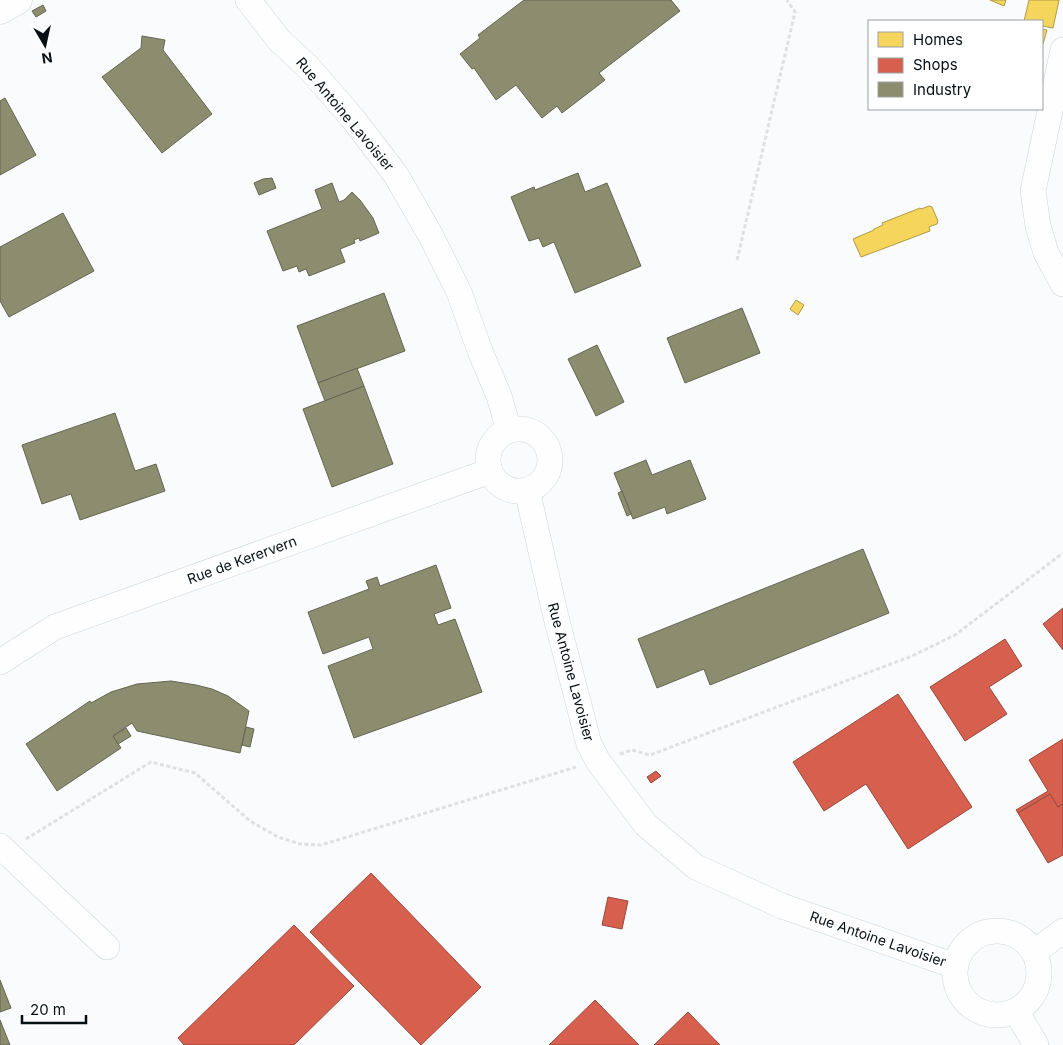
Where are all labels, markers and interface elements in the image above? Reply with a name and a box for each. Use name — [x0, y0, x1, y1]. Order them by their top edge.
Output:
north arrow — [20, 20, 70, 70]
legend — [868, 20, 1043, 110]
text: Homes — [913, 30, 963, 49]
text: N — [41, 49, 54, 68]
street label: Rue Antoine Lavoisier — [293, 53, 398, 174]
text: Shops — [913, 55, 958, 74]
text: Industry — [913, 80, 972, 99]
street label: Rue de Kerervern — [185, 532, 299, 587]
street label: Rue Antoine Lavoisier — [545, 601, 598, 743]
street label: Rue Antoine Lavoisier — [808, 907, 949, 970]
scale bar — [22, 992, 86, 1024]
text: 20 m — [30, 1000, 66, 1019]

